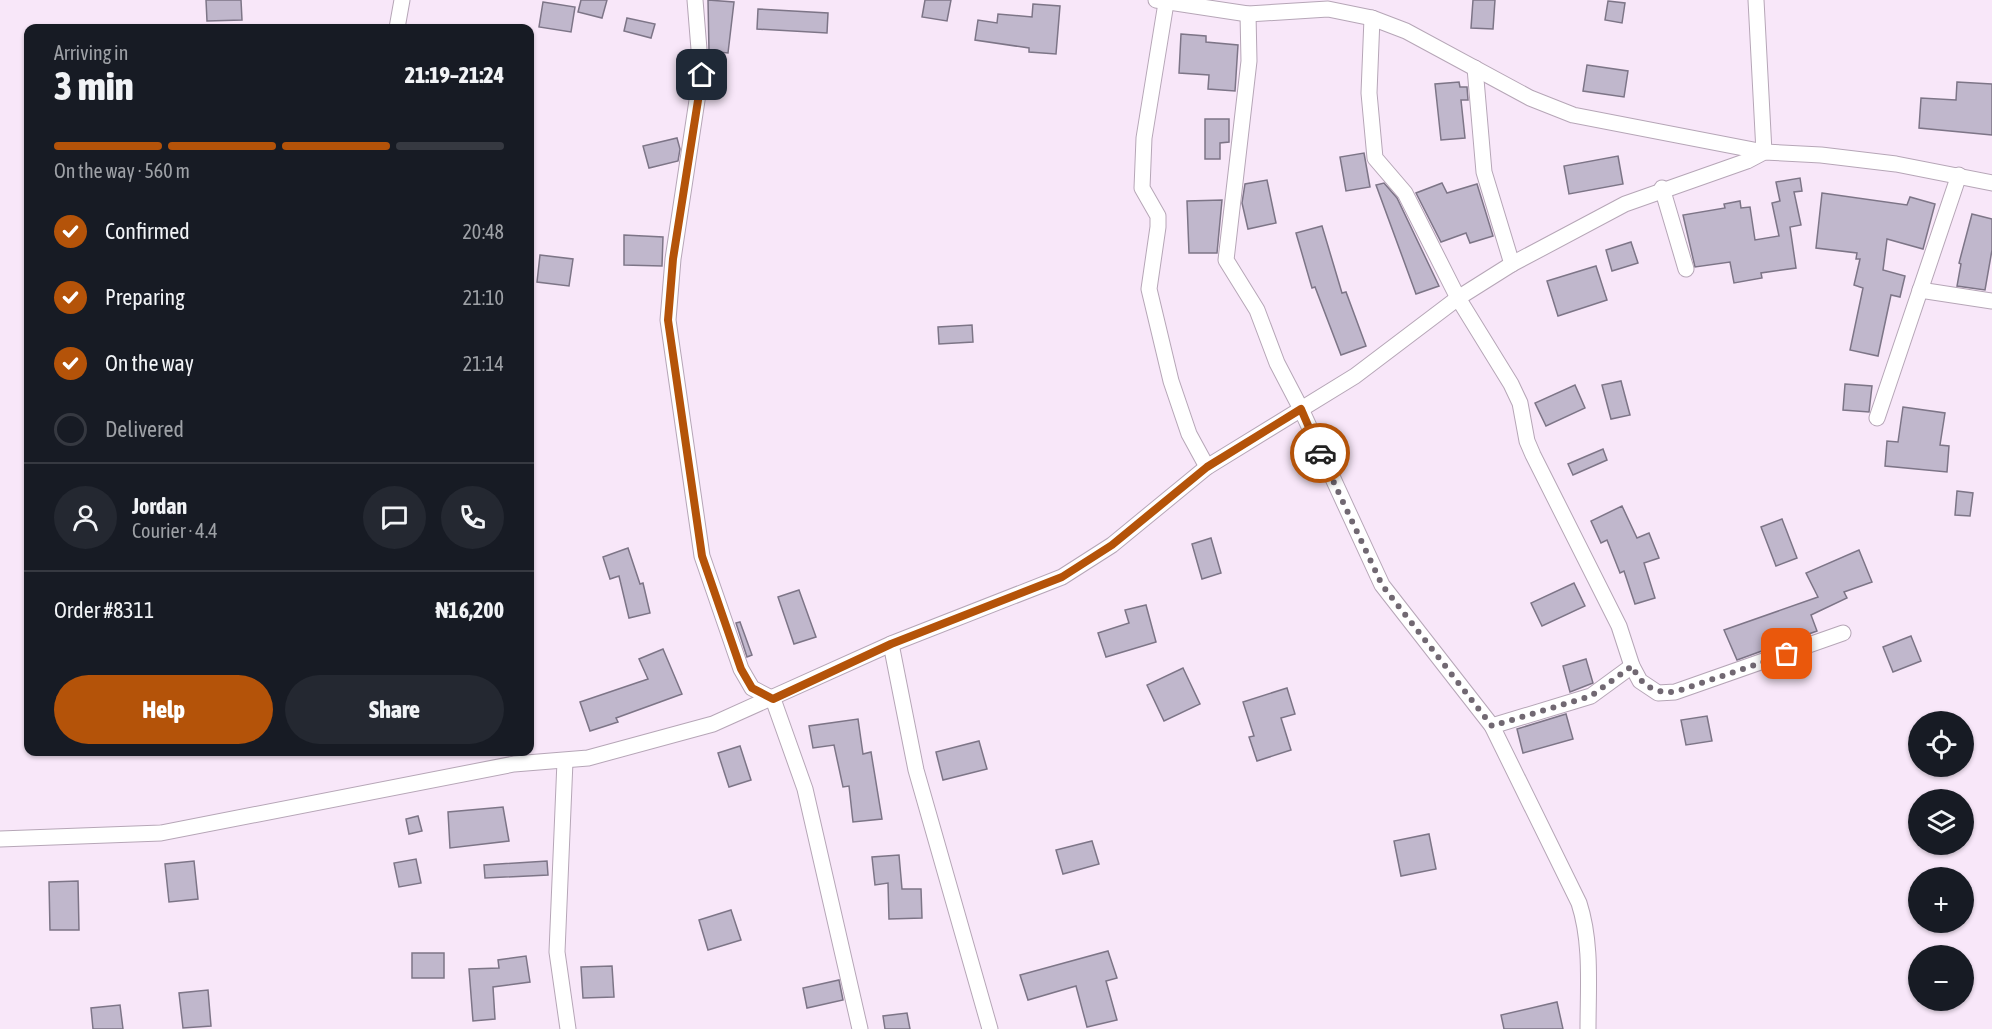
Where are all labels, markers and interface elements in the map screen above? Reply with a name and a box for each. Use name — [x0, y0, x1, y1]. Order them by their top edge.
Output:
text: Arriving in — [54, 41, 128, 64]
pin — [676, 49, 727, 100]
icon: home — [685, 58, 718, 91]
text: 21:19–21:24 — [405, 62, 504, 88]
text: 3 min — [54, 64, 134, 108]
text: On the way · 560 m — [54, 159, 190, 182]
icon: check — [54, 215, 87, 248]
text: Confirmed — [105, 218, 190, 244]
text: 20:48 — [462, 220, 504, 243]
icon: check — [54, 281, 87, 314]
text: Preparing — [105, 284, 185, 310]
text: 21:10 — [463, 286, 504, 309]
icon: check — [54, 347, 87, 380]
text: On the way — [105, 350, 194, 376]
text: 21:14 — [463, 352, 504, 375]
text: Delivered — [105, 416, 184, 442]
courier — [1290, 423, 1350, 483]
icon: car — [1304, 437, 1337, 470]
button: person — [54, 486, 117, 549]
button: chat — [363, 486, 426, 549]
button: phone — [441, 486, 504, 549]
text: Jordan — [132, 493, 187, 519]
text: Courier · 4.4 — [132, 519, 218, 542]
text: Order #8311 — [54, 597, 154, 623]
text: ₦16,200 — [435, 597, 504, 623]
pin — [1761, 628, 1812, 679]
icon: bag — [1770, 637, 1803, 670]
button: Help — [54, 675, 273, 744]
button: Share — [285, 675, 504, 744]
map controls — [1908, 711, 1974, 1011]
button: locate — [1908, 711, 1974, 777]
button: layers — [1908, 789, 1974, 855]
button: + — [1908, 867, 1974, 933]
button: − — [1908, 945, 1974, 1011]

